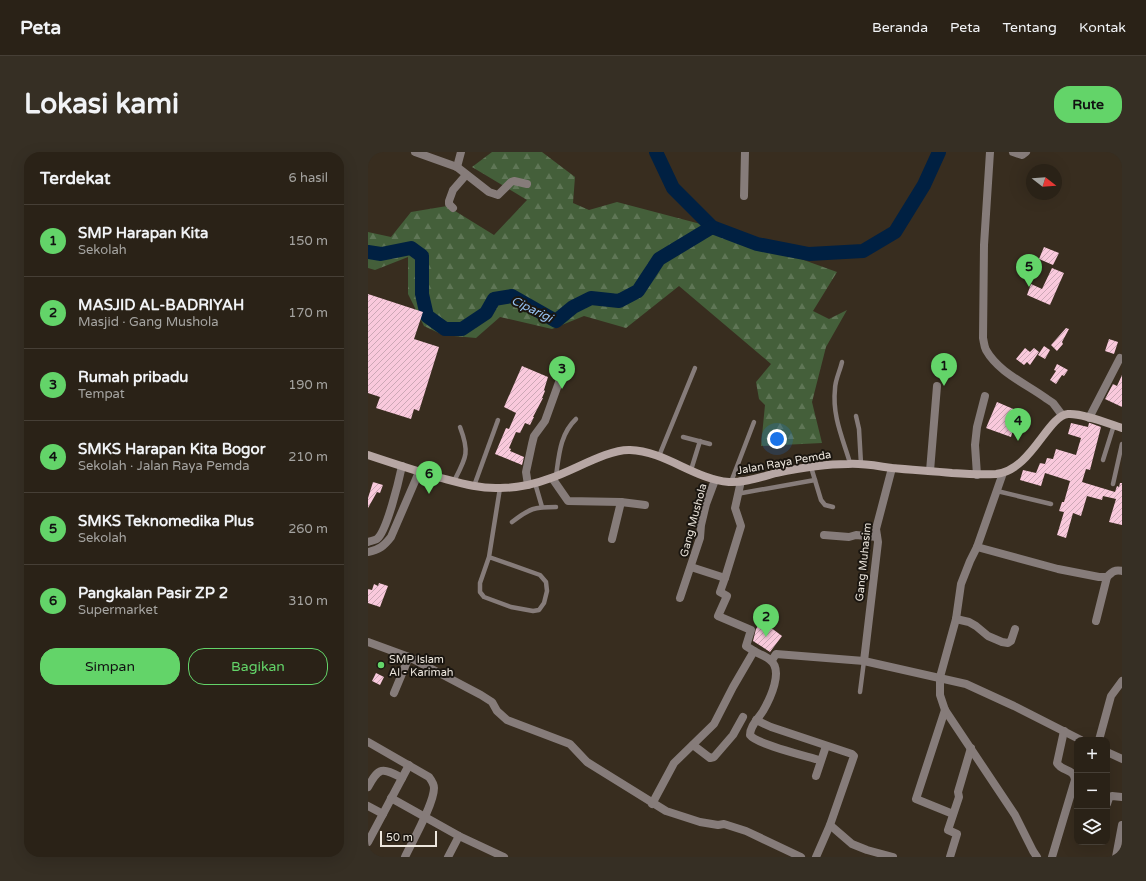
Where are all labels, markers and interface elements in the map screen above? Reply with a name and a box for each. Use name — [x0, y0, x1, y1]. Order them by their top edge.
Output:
text: Peta — [20, 17, 61, 39]
text: Beranda — [872, 19, 928, 36]
text: Peta — [950, 19, 980, 36]
text: Tentang — [1002, 19, 1057, 36]
text: Kontak — [1079, 19, 1126, 36]
button: Rute — [1054, 86, 1122, 123]
text: Lokasi kami — [24, 87, 179, 121]
north arrow — [1026, 164, 1062, 200]
text: Terdekat — [40, 168, 110, 189]
text: 6 hasil — [289, 170, 328, 186]
text: SMP Harapan Kita — [78, 224, 209, 242]
text: 1 — [49, 233, 57, 249]
text: 150 m — [288, 233, 328, 249]
text: Sekolah — [78, 242, 127, 258]
pin: 5 — [1016, 254, 1042, 287]
water label: Ciparigi — [509, 293, 557, 326]
text: MASJID AL-BADRIYAH — [78, 296, 244, 314]
text: 2 — [49, 305, 57, 321]
text: 170 m — [288, 305, 328, 321]
text: Masjid · Gang Mushola — [78, 314, 219, 330]
pin: 1 — [931, 353, 957, 386]
pin: 3 — [549, 356, 575, 389]
text: Rumah pribadu — [78, 368, 189, 386]
text: 3 — [49, 377, 57, 393]
text: 190 m — [288, 377, 328, 393]
text: Tempat — [78, 386, 125, 402]
pin: 4 — [1005, 408, 1031, 441]
your location — [767, 429, 787, 449]
text: SMKS Harapan Kita Bogor — [78, 440, 265, 458]
street label: Jalan Raya Pemda — [736, 448, 832, 477]
text: 4 — [49, 449, 57, 465]
text: 210 m — [288, 449, 328, 465]
text: Sekolah · Jalan Raya Pemda — [78, 458, 249, 474]
pin: 6 — [416, 461, 442, 494]
street label: Gang Mushola — [677, 482, 710, 558]
text: SMKS Teknomedika Plus — [78, 512, 254, 530]
text: 5 — [49, 521, 57, 537]
text: 260 m — [288, 521, 328, 537]
street label: Gang Muhasim — [853, 522, 874, 602]
text: Sekolah — [78, 530, 127, 546]
text: Pangkalan Pasir ZP 2 — [78, 584, 228, 602]
text: 6 — [49, 593, 57, 609]
text: 310 m — [288, 593, 328, 609]
text: Supermarket — [78, 602, 158, 618]
pin: 2 — [753, 604, 779, 637]
button: Simpan — [40, 648, 180, 685]
button: Bagikan — [188, 648, 328, 685]
place label: SMP Islam Al - Karimah — [389, 653, 454, 679]
marker: SMP Islam Al - Karimah — [376, 660, 386, 670]
map controls — [1074, 737, 1110, 845]
button: + — [1074, 737, 1110, 773]
button: − — [1074, 773, 1110, 809]
button: layers — [1074, 809, 1110, 845]
scale bar — [380, 829, 437, 848]
text: 50 m — [386, 831, 413, 844]

